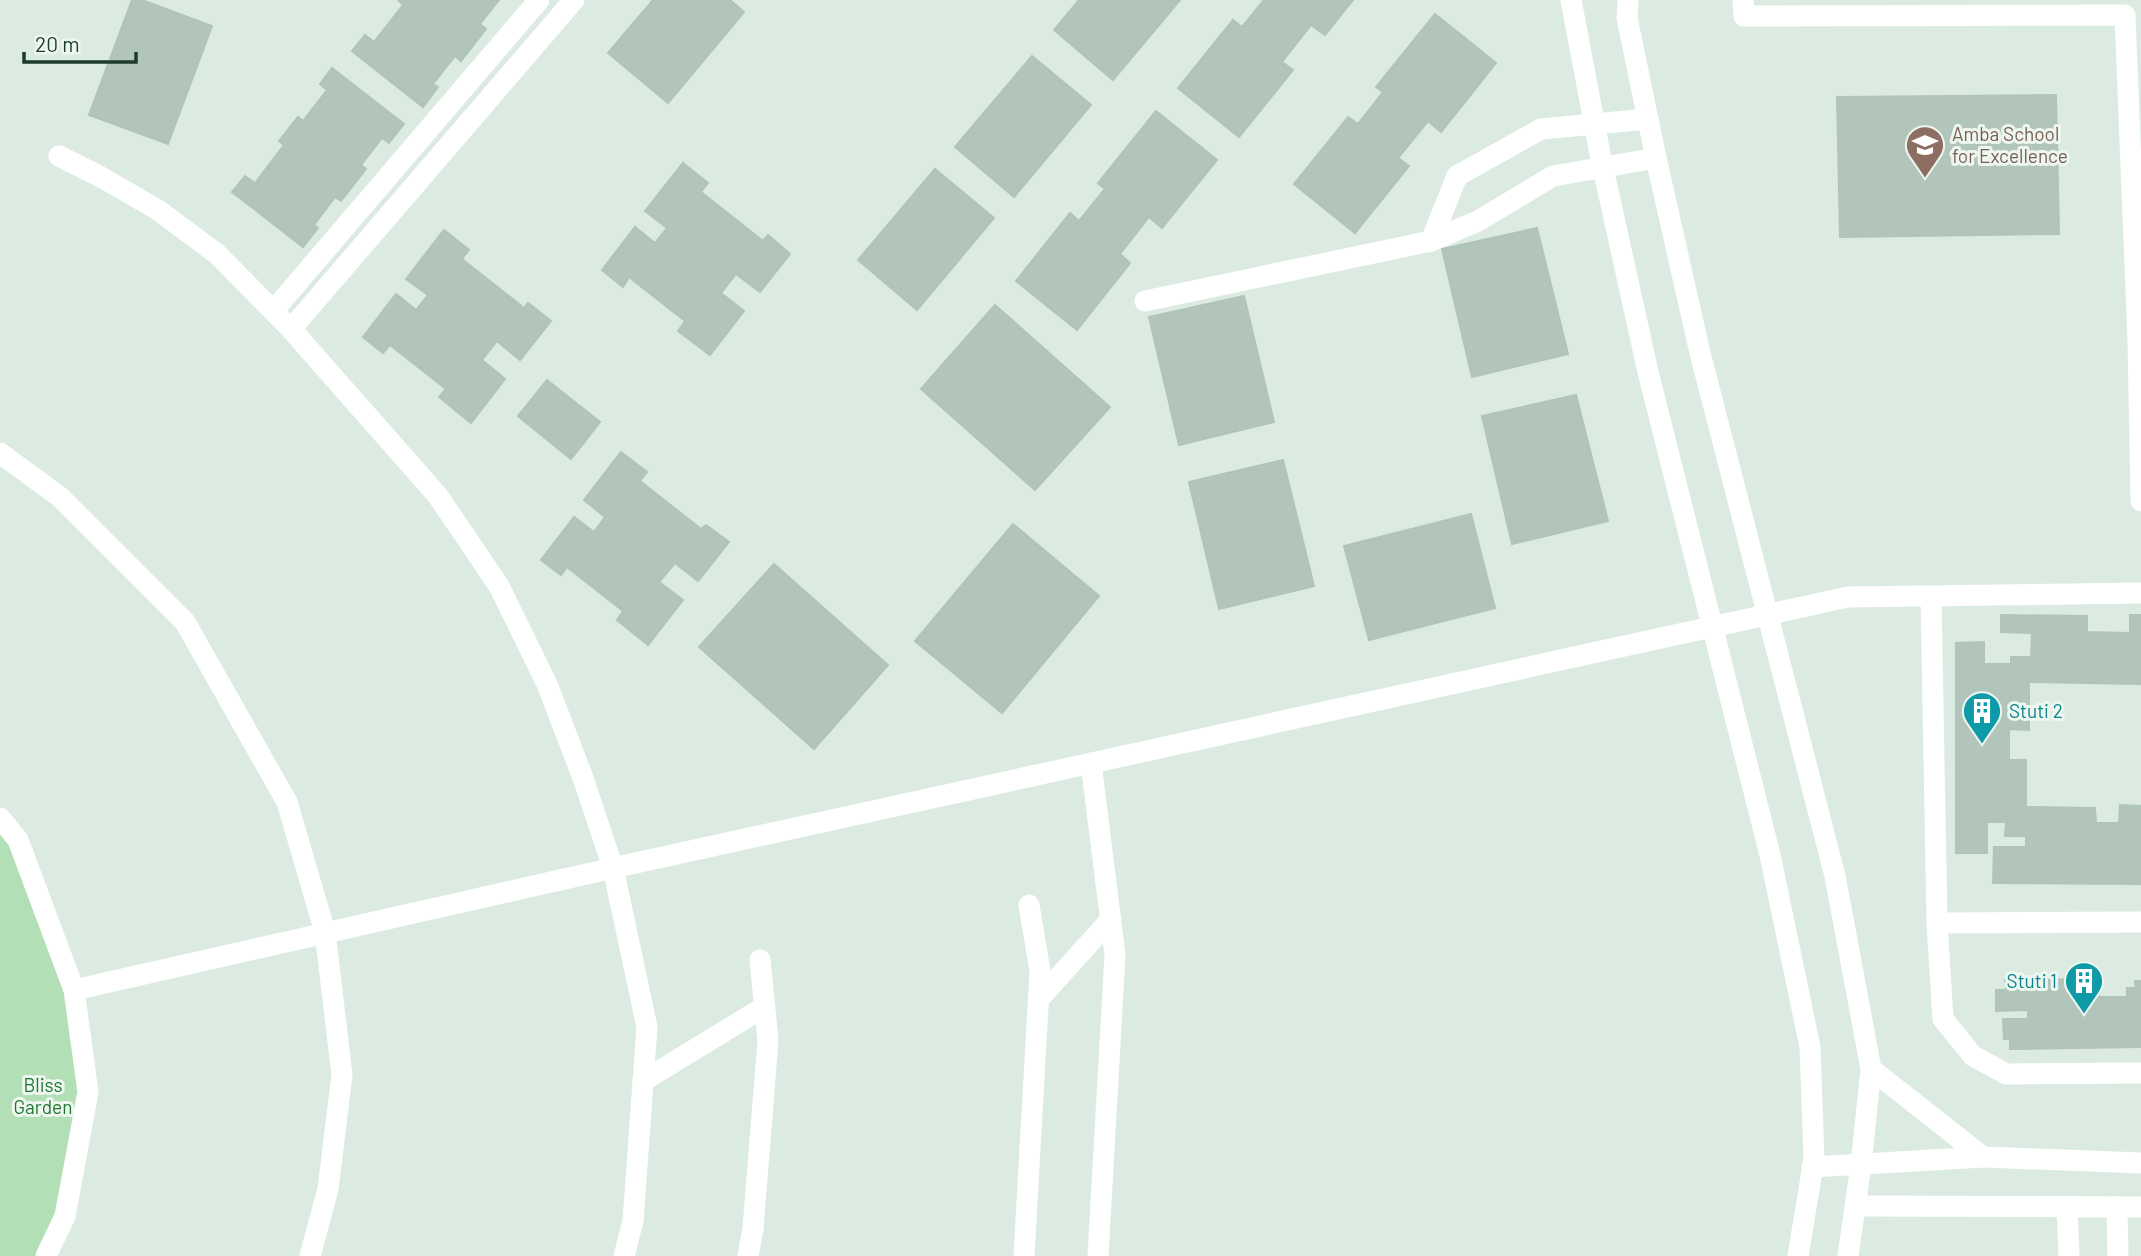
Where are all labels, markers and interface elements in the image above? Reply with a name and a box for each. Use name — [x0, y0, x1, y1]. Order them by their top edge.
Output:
scale bar — [24, 21, 136, 65]
text: 20 m — [35, 31, 80, 56]
place label: Amba School for Excellence — [1952, 122, 2068, 167]
school or university icon: Amba School for Excellence — [1904, 124, 1946, 179]
building icon: Stuti 2 — [1961, 690, 2003, 745]
place label: Stuti 2 — [2009, 699, 2063, 722]
building icon: Stuti 1 — [2063, 960, 2105, 1015]
place label: Stuti 1 — [2007, 969, 2057, 992]
park label: Bliss Garden — [14, 1073, 72, 1118]

